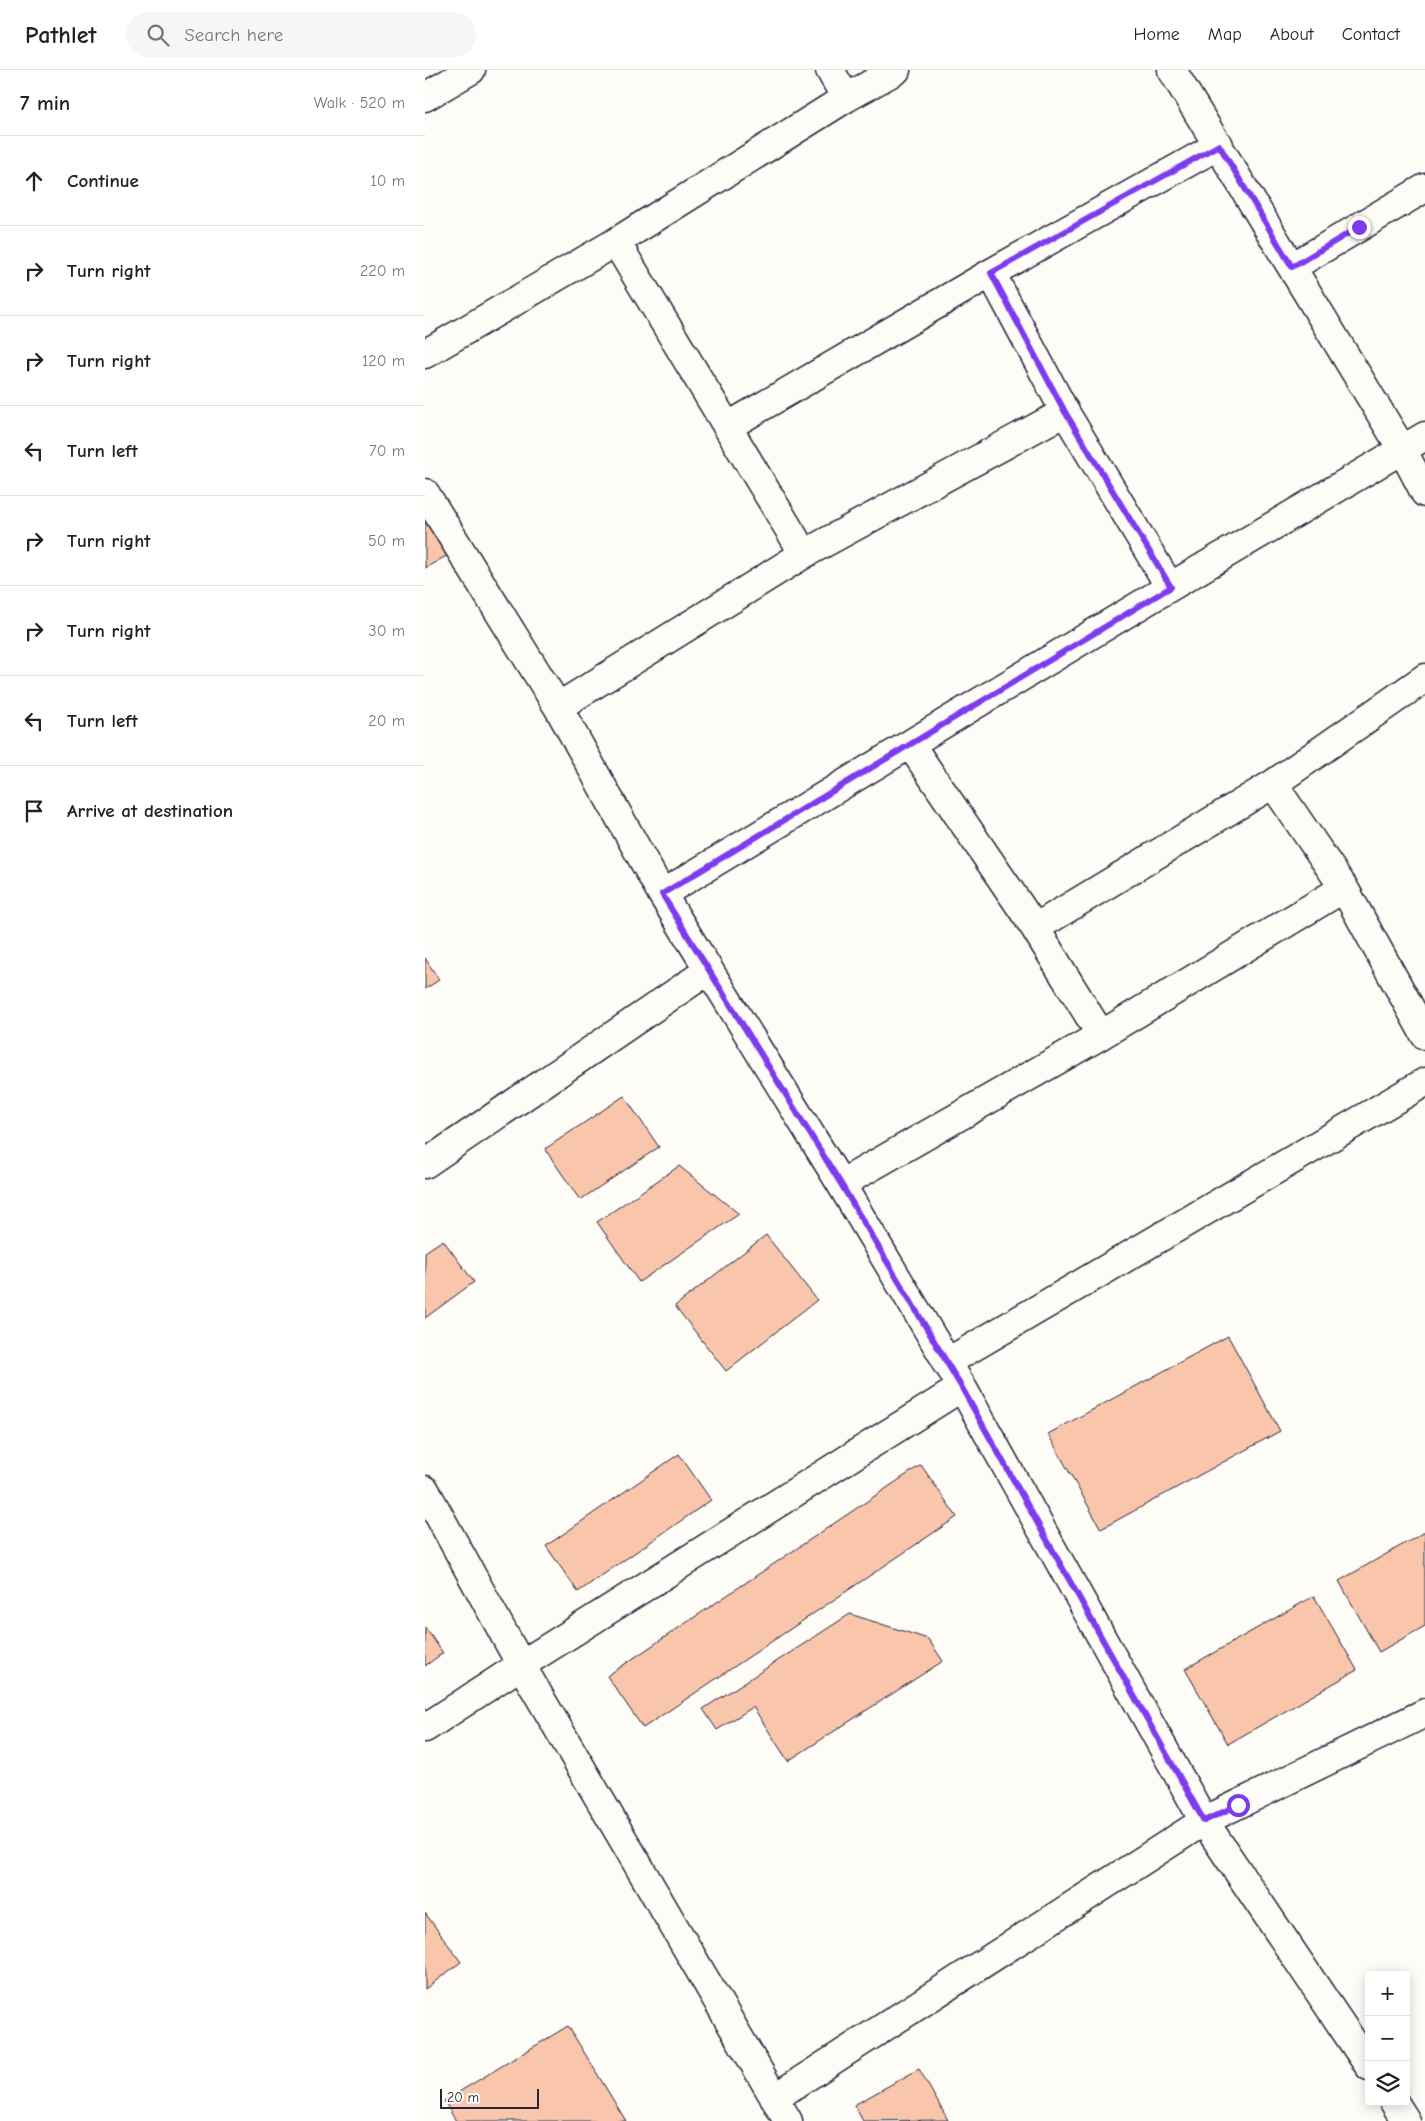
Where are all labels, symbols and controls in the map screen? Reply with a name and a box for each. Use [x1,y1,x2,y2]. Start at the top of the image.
search box [126,12,476,57]
text: Pathlet [25,21,96,49]
icon: search [144,21,172,49]
text: Search here [184,24,283,46]
text: Home [1133,24,1180,45]
text: Map [1208,24,1242,45]
text: About [1270,24,1314,45]
text: Contact [1342,24,1400,45]
text: 7 min [20,91,70,115]
text: Walk · 520 m [314,94,405,112]
icon: ahead [20,167,48,195]
text: Continue [67,170,139,192]
text: 10 m [370,172,405,190]
route end [1348,216,1371,239]
icon: right [20,257,48,285]
text: Turn right [67,260,151,282]
text: 220 m [360,262,405,280]
icon: right [20,347,48,375]
text: Turn right [67,350,151,372]
text: 120 m [362,352,405,370]
icon: left [20,437,48,465]
text: Turn left [67,440,138,462]
text: 70 m [369,442,405,460]
icon: right [20,527,48,555]
text: Turn right [67,530,151,552]
text: 50 m [368,532,405,550]
icon: right [20,617,48,645]
text: Turn right [67,620,151,642]
text: 30 m [369,622,405,640]
icon: left [20,707,48,735]
text: Turn left [67,710,138,732]
text: 20 m [368,712,405,730]
icon: arrive [20,797,48,825]
text: Arrive at destination [67,800,233,822]
route start [1227,1794,1250,1817]
map controls [1365,1971,1410,2106]
button: + [1365,1971,1410,2016]
button: − [1365,2016,1410,2061]
button: layers [1365,2061,1410,2106]
scale bar [440,2086,539,2109]
text: 20 m [447,2089,479,2106]

